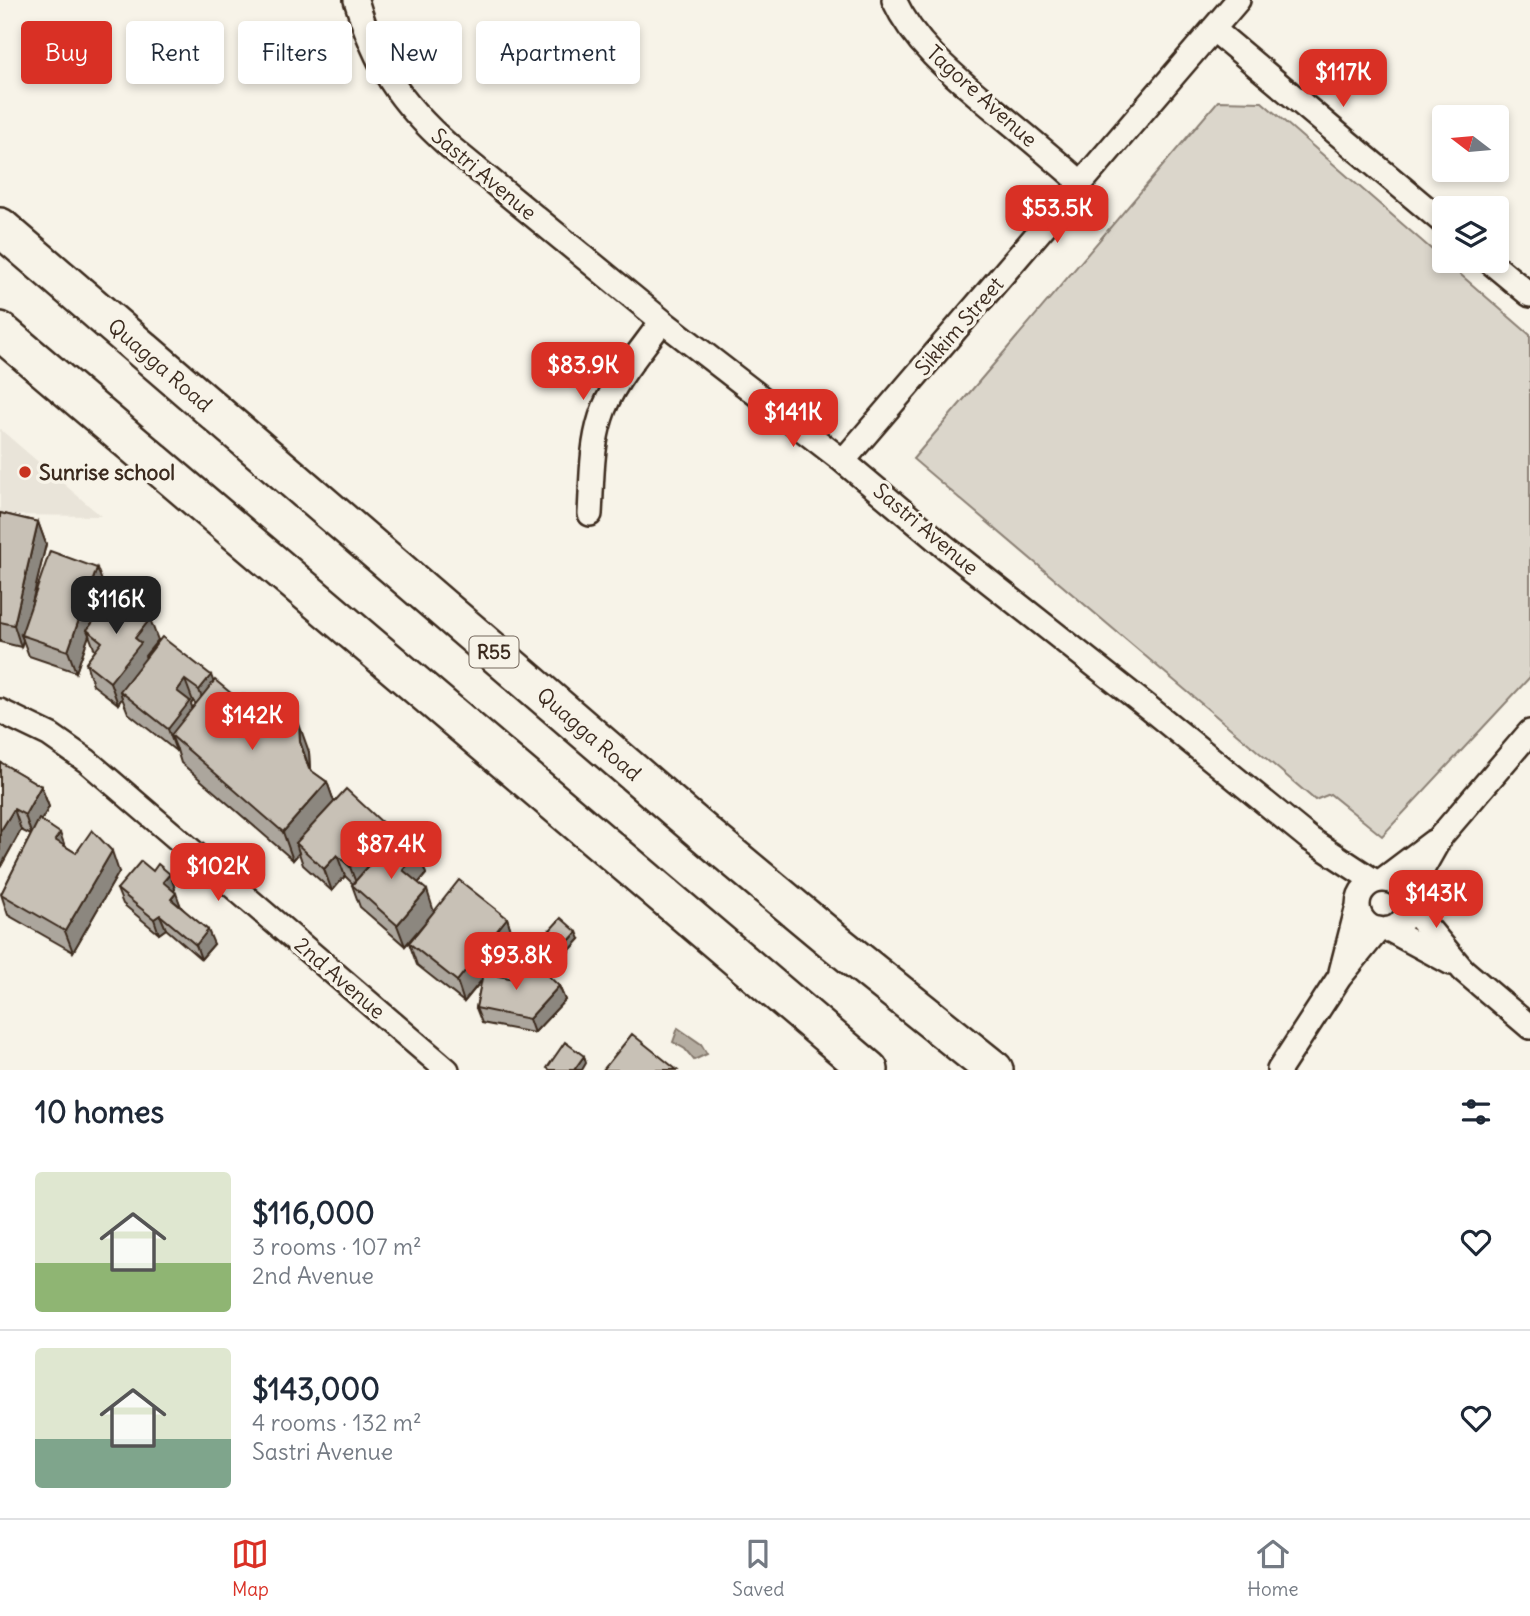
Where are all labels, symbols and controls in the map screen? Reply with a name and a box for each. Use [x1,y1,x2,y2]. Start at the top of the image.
chip: Buy [21,21,112,84]
chip: Rent [126,21,224,84]
chip: Filters [238,21,352,84]
chip: New [366,21,462,84]
chip: Apartment [476,21,640,84]
street label: Tagore Avenue [921,39,1043,153]
pin: $117K [1294,50,1392,109]
text: $117K [1315,57,1371,86]
north arrow [1432,105,1508,182]
map controls [1432,105,1509,273]
street label: Sastri Avenue [426,122,542,226]
pin: $53.5K [1000,186,1114,245]
text: $53.5K [1021,193,1093,222]
button: layers [1432,196,1509,273]
street label: Sikkim Street [909,271,1009,381]
street label: Quagga Road [102,312,218,418]
pin: $83.9K [526,342,640,402]
text: $83.9K [547,350,619,379]
pin: $141K [744,390,842,449]
text: $141K [764,397,822,426]
place label: Sunrise school [39,459,175,486]
marker: Sunrise school [17,464,33,480]
street label: Sastri Avenue [868,477,984,581]
pin: $116K [67,576,165,636]
text: $116K [87,584,145,613]
road number: R55 [470,636,518,667]
street label: Quagga Road [531,681,647,787]
pin: $142K [203,692,301,752]
text: $142K [221,700,283,729]
pin: $87.4K [334,822,448,881]
text: $87.4K [356,829,426,858]
pin: $102K [169,844,267,903]
text: $102K [186,851,250,880]
pin: $143K [1387,870,1485,930]
text: $143K [1405,878,1467,907]
street label: 2nd Avenue [289,931,391,1025]
pin: $93.8K [459,932,573,992]
text: $93.8K [480,940,552,969]
text: 10 homes [35,1093,164,1131]
icon: filters [1457,1093,1495,1131]
text: $116,000 [252,1194,375,1232]
icon: home [91,1200,175,1284]
icon: heart [1457,1223,1495,1261]
text: 3 rooms · 107 m² [252,1232,422,1261]
text: 2nd Avenue [252,1261,374,1290]
text: $143,000 [252,1370,380,1408]
icon: home [91,1376,175,1460]
icon: heart [1457,1399,1495,1437]
text: 4 rooms · 132 m² [252,1408,422,1437]
text: Sastri Avenue [252,1437,393,1466]
tab: Map [231,1535,269,1601]
tab: Saved [732,1535,784,1601]
tab: Home [1247,1535,1299,1601]

